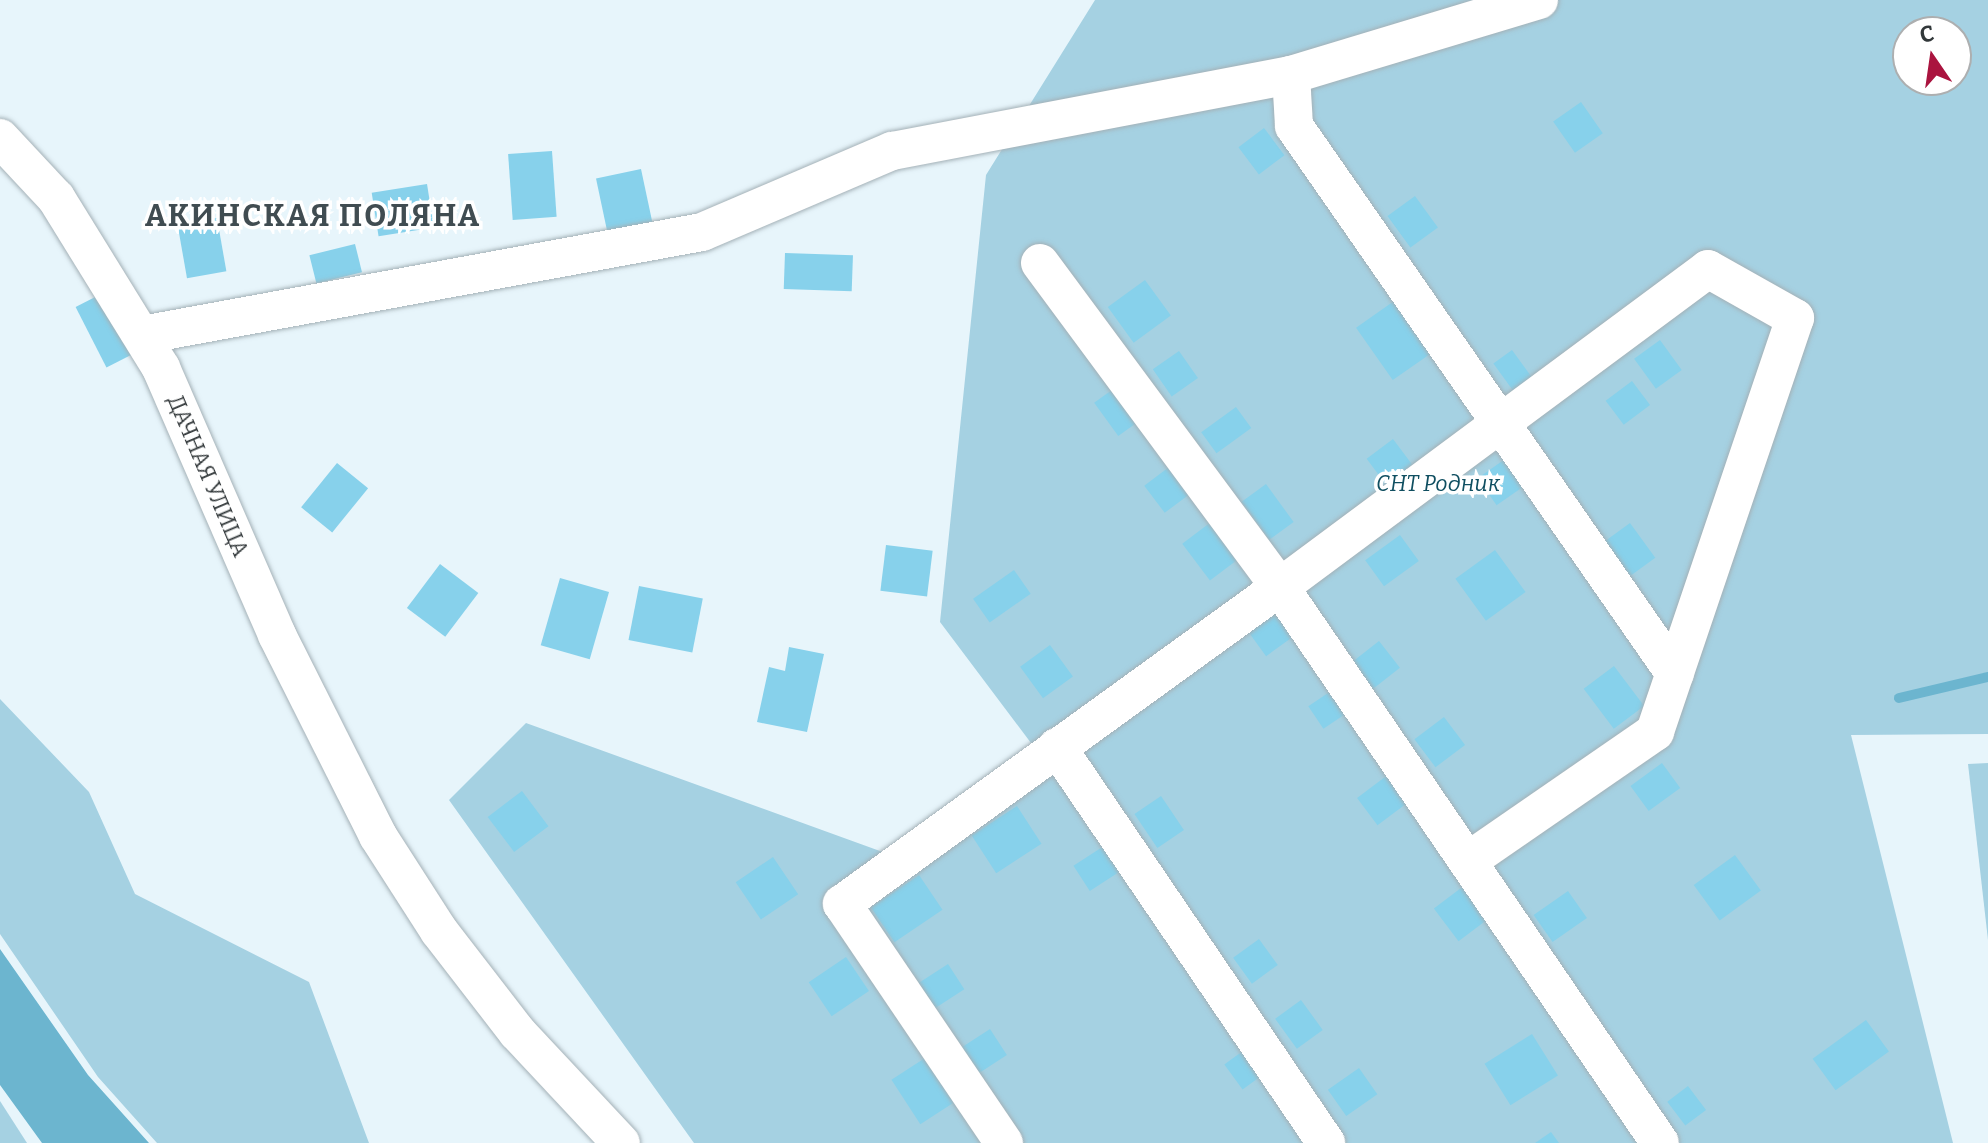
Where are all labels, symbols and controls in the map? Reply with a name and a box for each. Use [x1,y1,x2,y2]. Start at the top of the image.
north arrow [1892,16,1972,96]
text: С [1917,19,1937,49]
district label: АКИНСКАЯ ПОЛЯНА [145,198,481,234]
street label: ДАЧНАЯ УЛИЦА [162,391,254,561]
park label: СНТ Родник [1376,471,1500,497]

